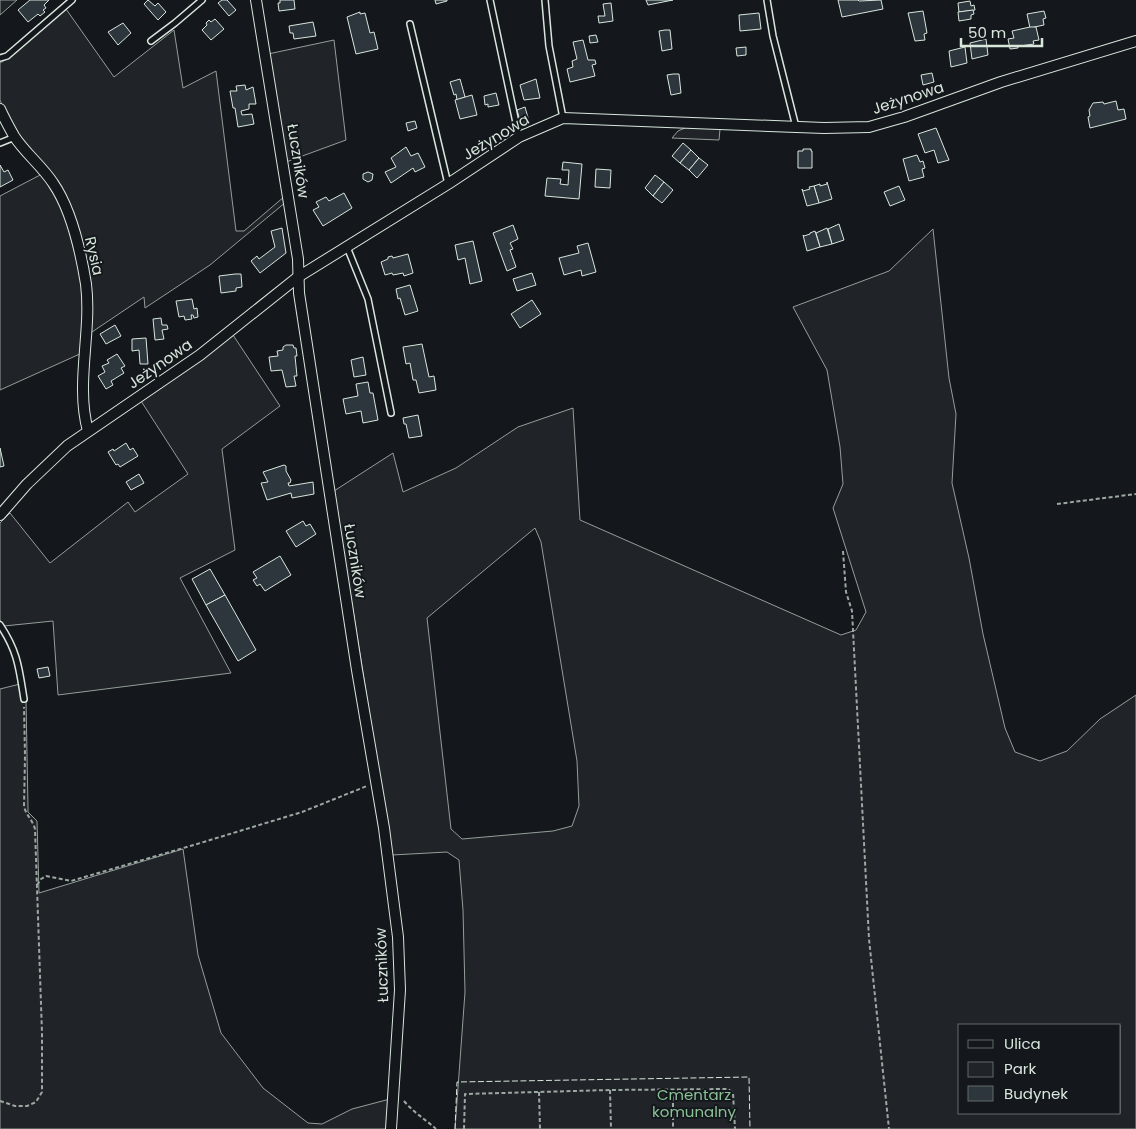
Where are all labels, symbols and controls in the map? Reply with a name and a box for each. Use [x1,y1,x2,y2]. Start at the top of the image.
scale bar [961,15,1042,47]
text: 50 m [968,22,1006,43]
street label: Jeżynowa [869,76,946,119]
street label: Jeżynowa [459,108,533,165]
street label: Łuczników [282,122,315,200]
street label: Rysia [80,234,109,277]
street label: Jeżynowa [123,334,196,393]
street label: Łuczników [339,522,372,600]
street label: Łuczników [370,926,393,1003]
legend [958,1024,1121,1114]
text: Ulica [1004,1033,1041,1054]
text: Park [1004,1058,1036,1079]
text: Budynek [1004,1083,1068,1104]
park label: Cmentarz komunalny [652,1084,736,1122]

